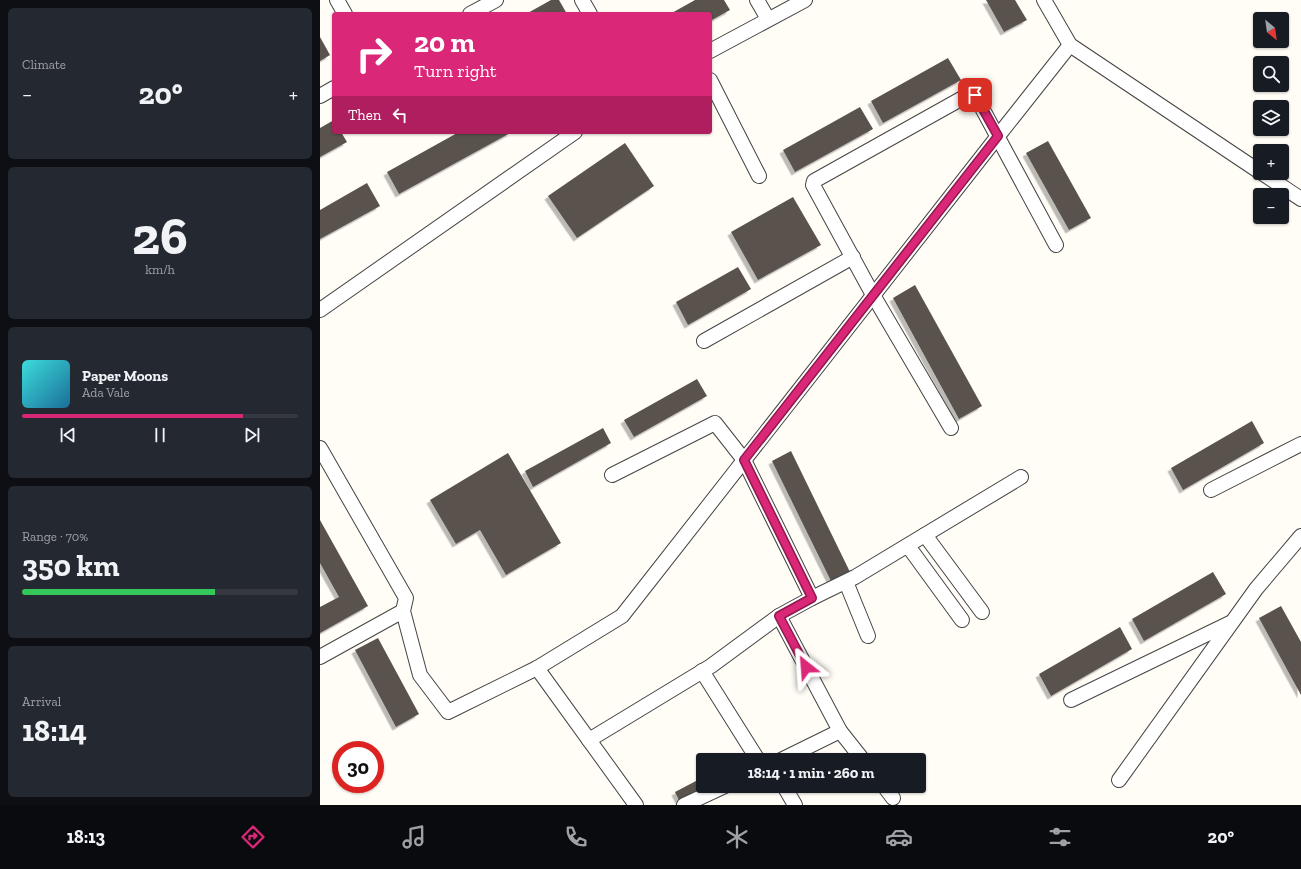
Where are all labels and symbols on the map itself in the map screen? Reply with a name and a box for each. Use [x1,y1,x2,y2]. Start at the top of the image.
north arrow [1253,12,1289,48]
pin [958,78,992,112]
position arrow [785,646,827,688]
speed limit sign: 30 [332,741,384,793]

